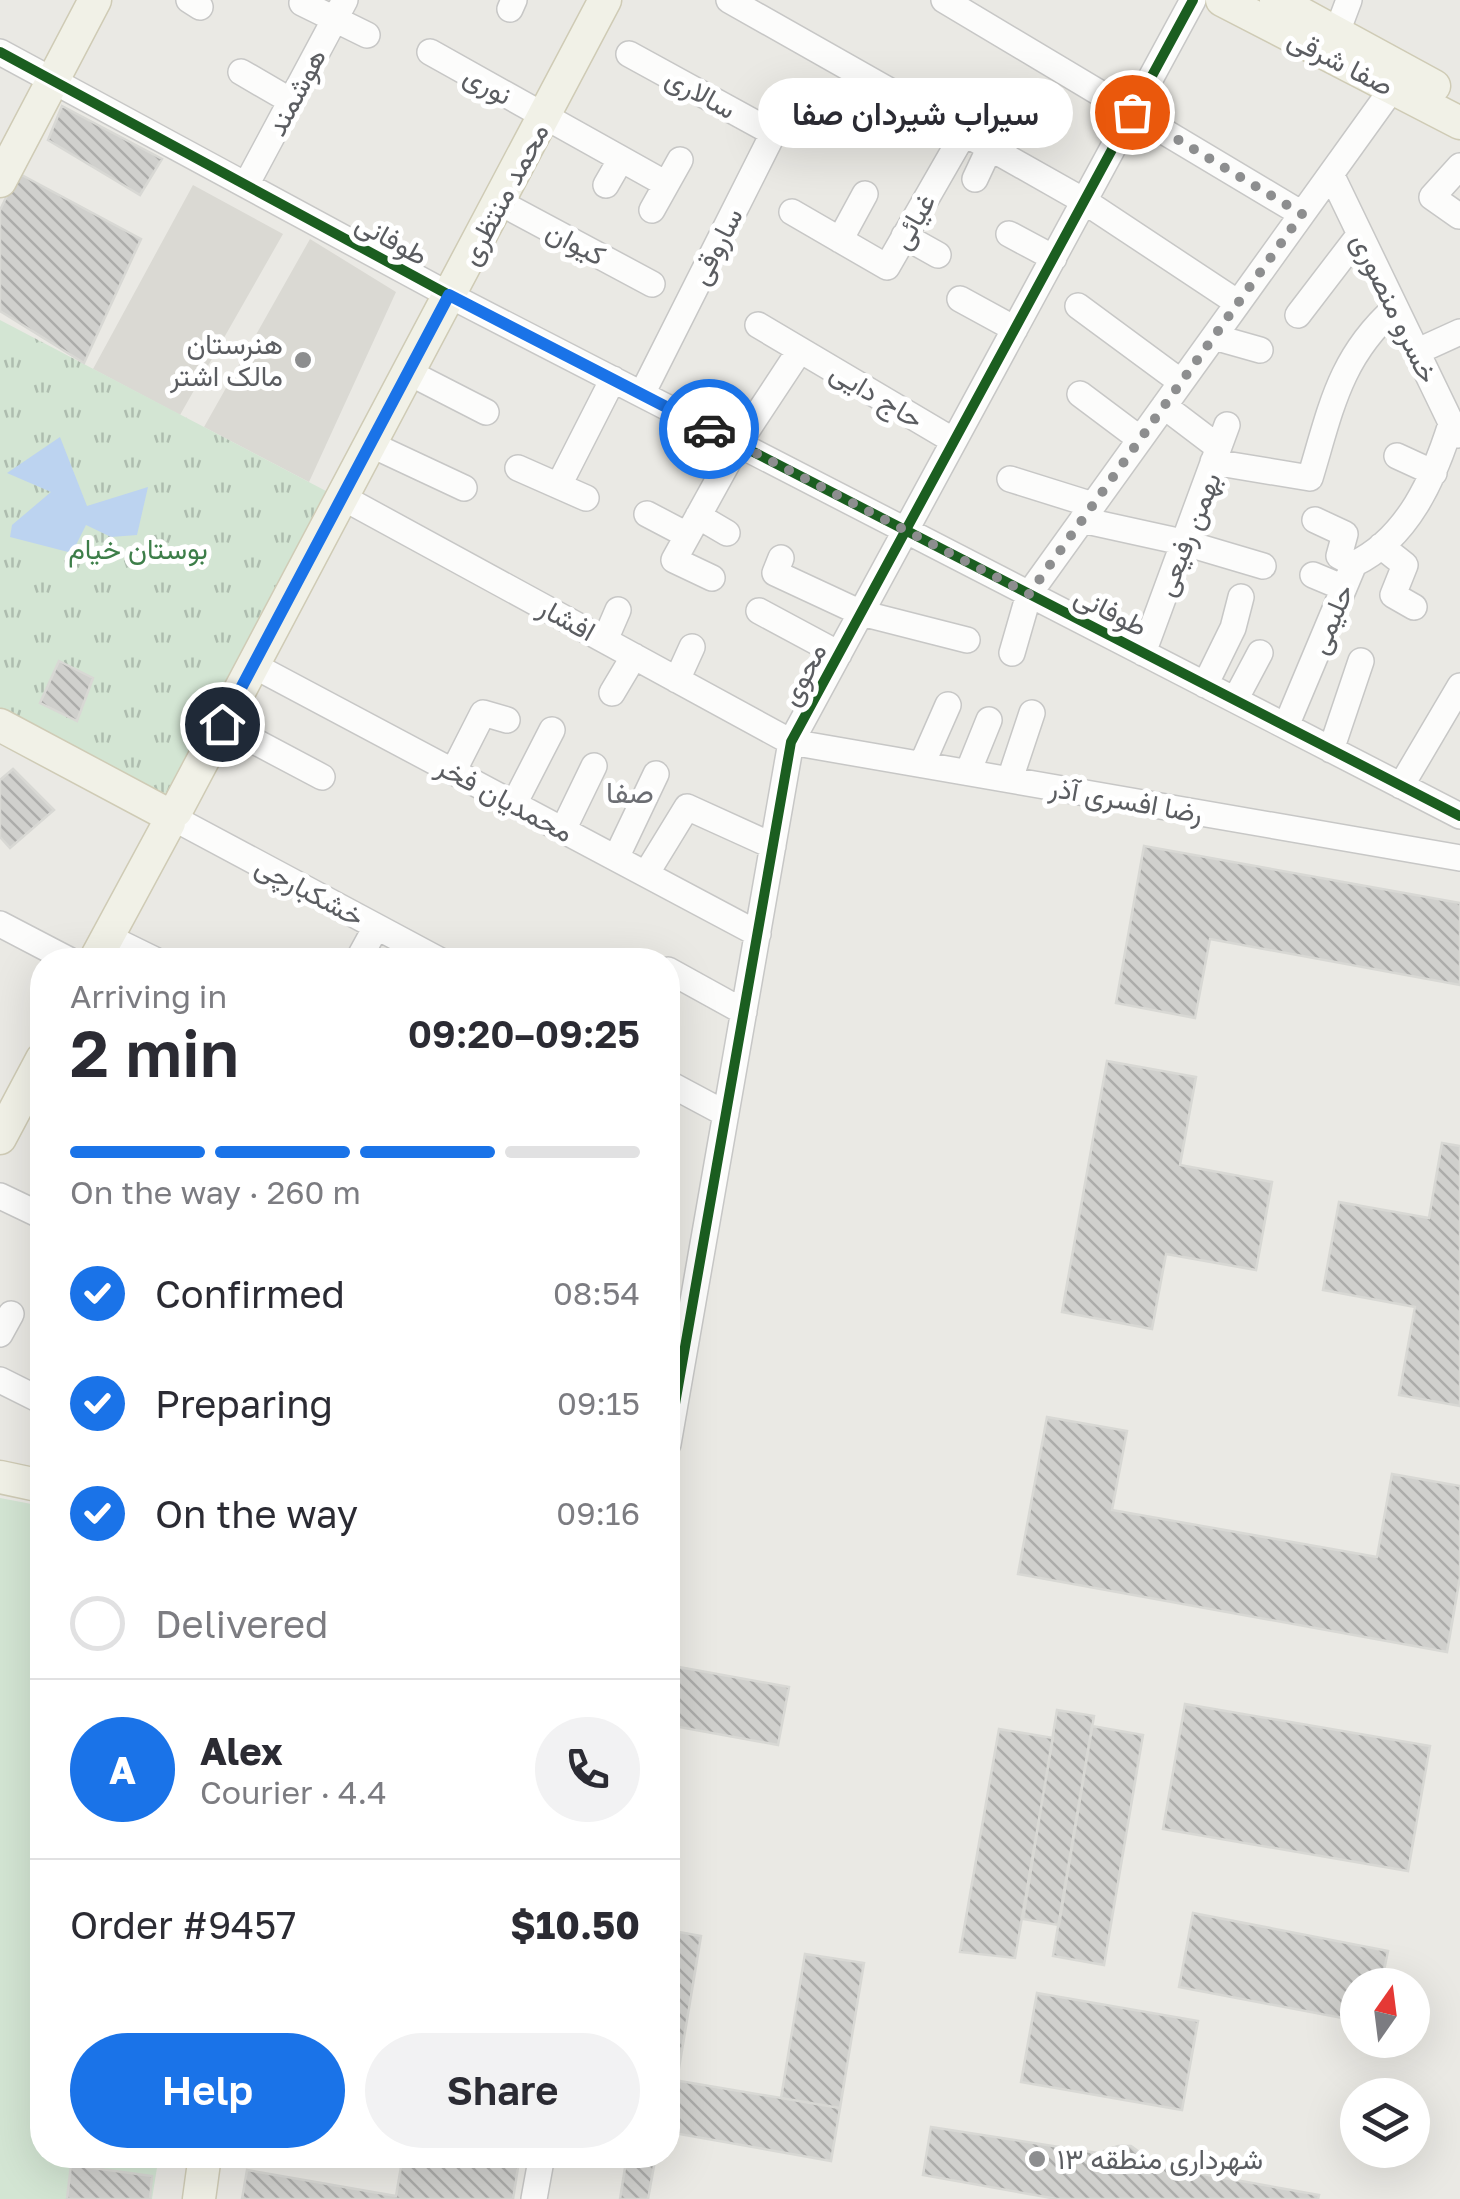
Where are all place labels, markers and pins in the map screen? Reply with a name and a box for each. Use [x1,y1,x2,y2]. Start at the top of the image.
pin [1090,70,1175,155]
callout: سیراب شیردان صفا [757,77,1072,147]
place label: هنرستان مالک اشتر [169,327,283,394]
marker: هنرستان مالک اشتر [292,349,314,371]
pin [180,682,265,767]
place label: شهرداری منطقه ۱۳ [1057,2142,1263,2177]
marker: شهرداری منطقه ۱۳ [1026,2148,1048,2170]

